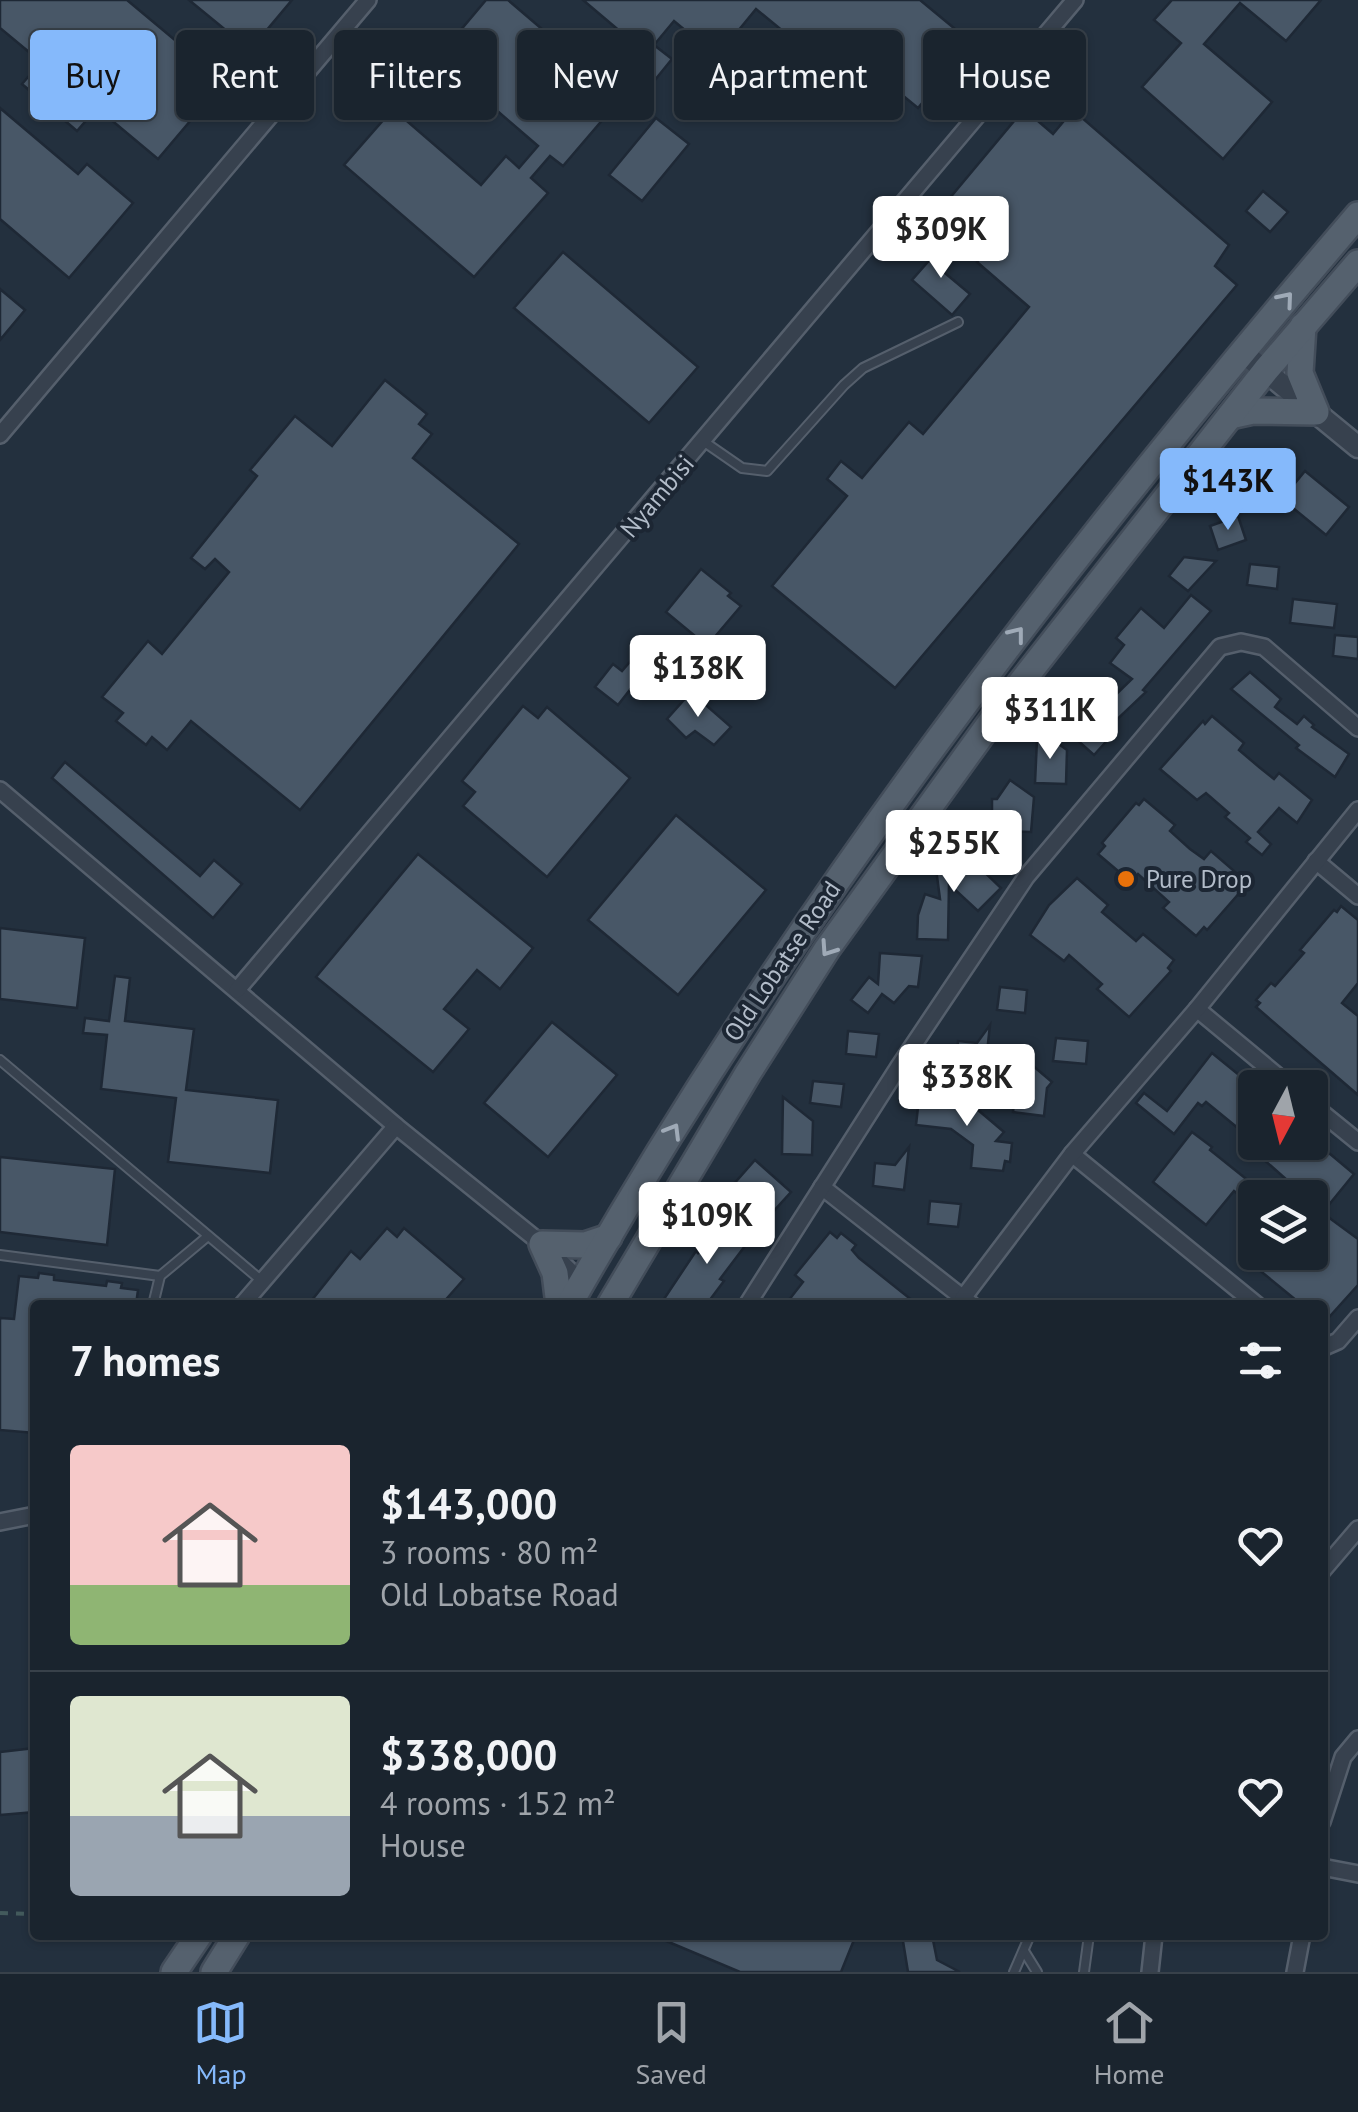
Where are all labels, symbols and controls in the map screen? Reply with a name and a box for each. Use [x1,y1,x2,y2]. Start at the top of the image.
chip: Buy [30,30,156,120]
chip: Rent [176,30,314,120]
chip: Filters [334,30,497,120]
chip: New [517,30,654,120]
chip: Apartment [674,30,903,120]
chip: House [923,30,1086,120]
pin: $309K [871,196,1011,281]
text: $309K [895,207,987,249]
one-way arrow [1275,292,1293,310]
street label: Nyambisi [613,448,701,544]
pin: $143K [1158,448,1298,533]
text: $143K [1182,459,1274,501]
one-way arrow [1005,627,1023,645]
pin: $138K [628,635,768,720]
text: $138K [652,646,744,688]
pin: $311K [980,677,1120,762]
text: $311K [1004,688,1096,730]
pin: $255K [884,810,1024,895]
text: $255K [908,821,1000,863]
place label: Pure Drop [1146,863,1252,895]
marker: Pure Drop [1115,868,1137,890]
street label: Old Lobatse Road [717,875,847,1047]
one-way arrow [822,938,840,957]
pin: $338K [897,1044,1037,1129]
text: $338K [921,1055,1013,1097]
north arrow [1238,1070,1328,1160]
map controls [1238,1070,1328,1270]
one-way arrow [661,1124,680,1142]
button: layers [1238,1180,1328,1270]
pin: $109K [637,1182,777,1267]
text: $109K [661,1193,753,1235]
text: 7 homes [70,1333,221,1388]
icon: filters [1233,1333,1288,1388]
text: $143,000 [380,1476,557,1531]
icon: home [150,1485,270,1605]
icon: heart [1233,1518,1288,1573]
text: 3 rooms · 80 m² [380,1531,598,1573]
text: Old Lobatse Road [380,1573,619,1615]
text: $338,000 [380,1727,557,1782]
icon: home [150,1736,270,1856]
icon: heart [1233,1769,1288,1824]
text: 4 rooms · 152 m² [380,1782,616,1824]
text: House [380,1824,466,1866]
tab: Map [193,1995,248,2092]
tab: Saved [635,1995,707,2092]
tab: Home [1094,1995,1164,2092]

